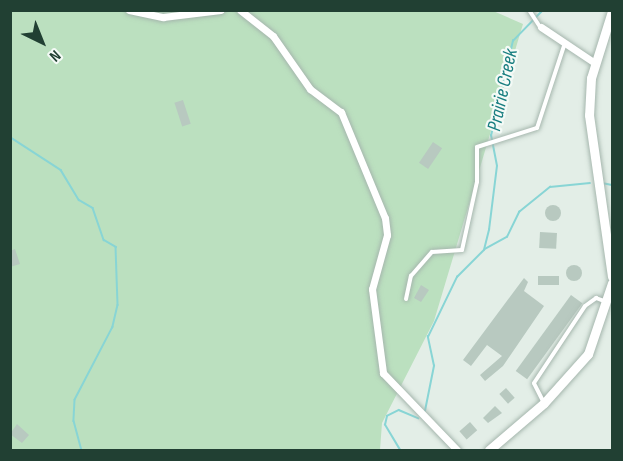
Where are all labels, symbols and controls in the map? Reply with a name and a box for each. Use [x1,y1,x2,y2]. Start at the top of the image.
north arrow [12,12,72,72]
text: N [45,46,64,65]
water label: Prairie Creek [483,47,523,133]

